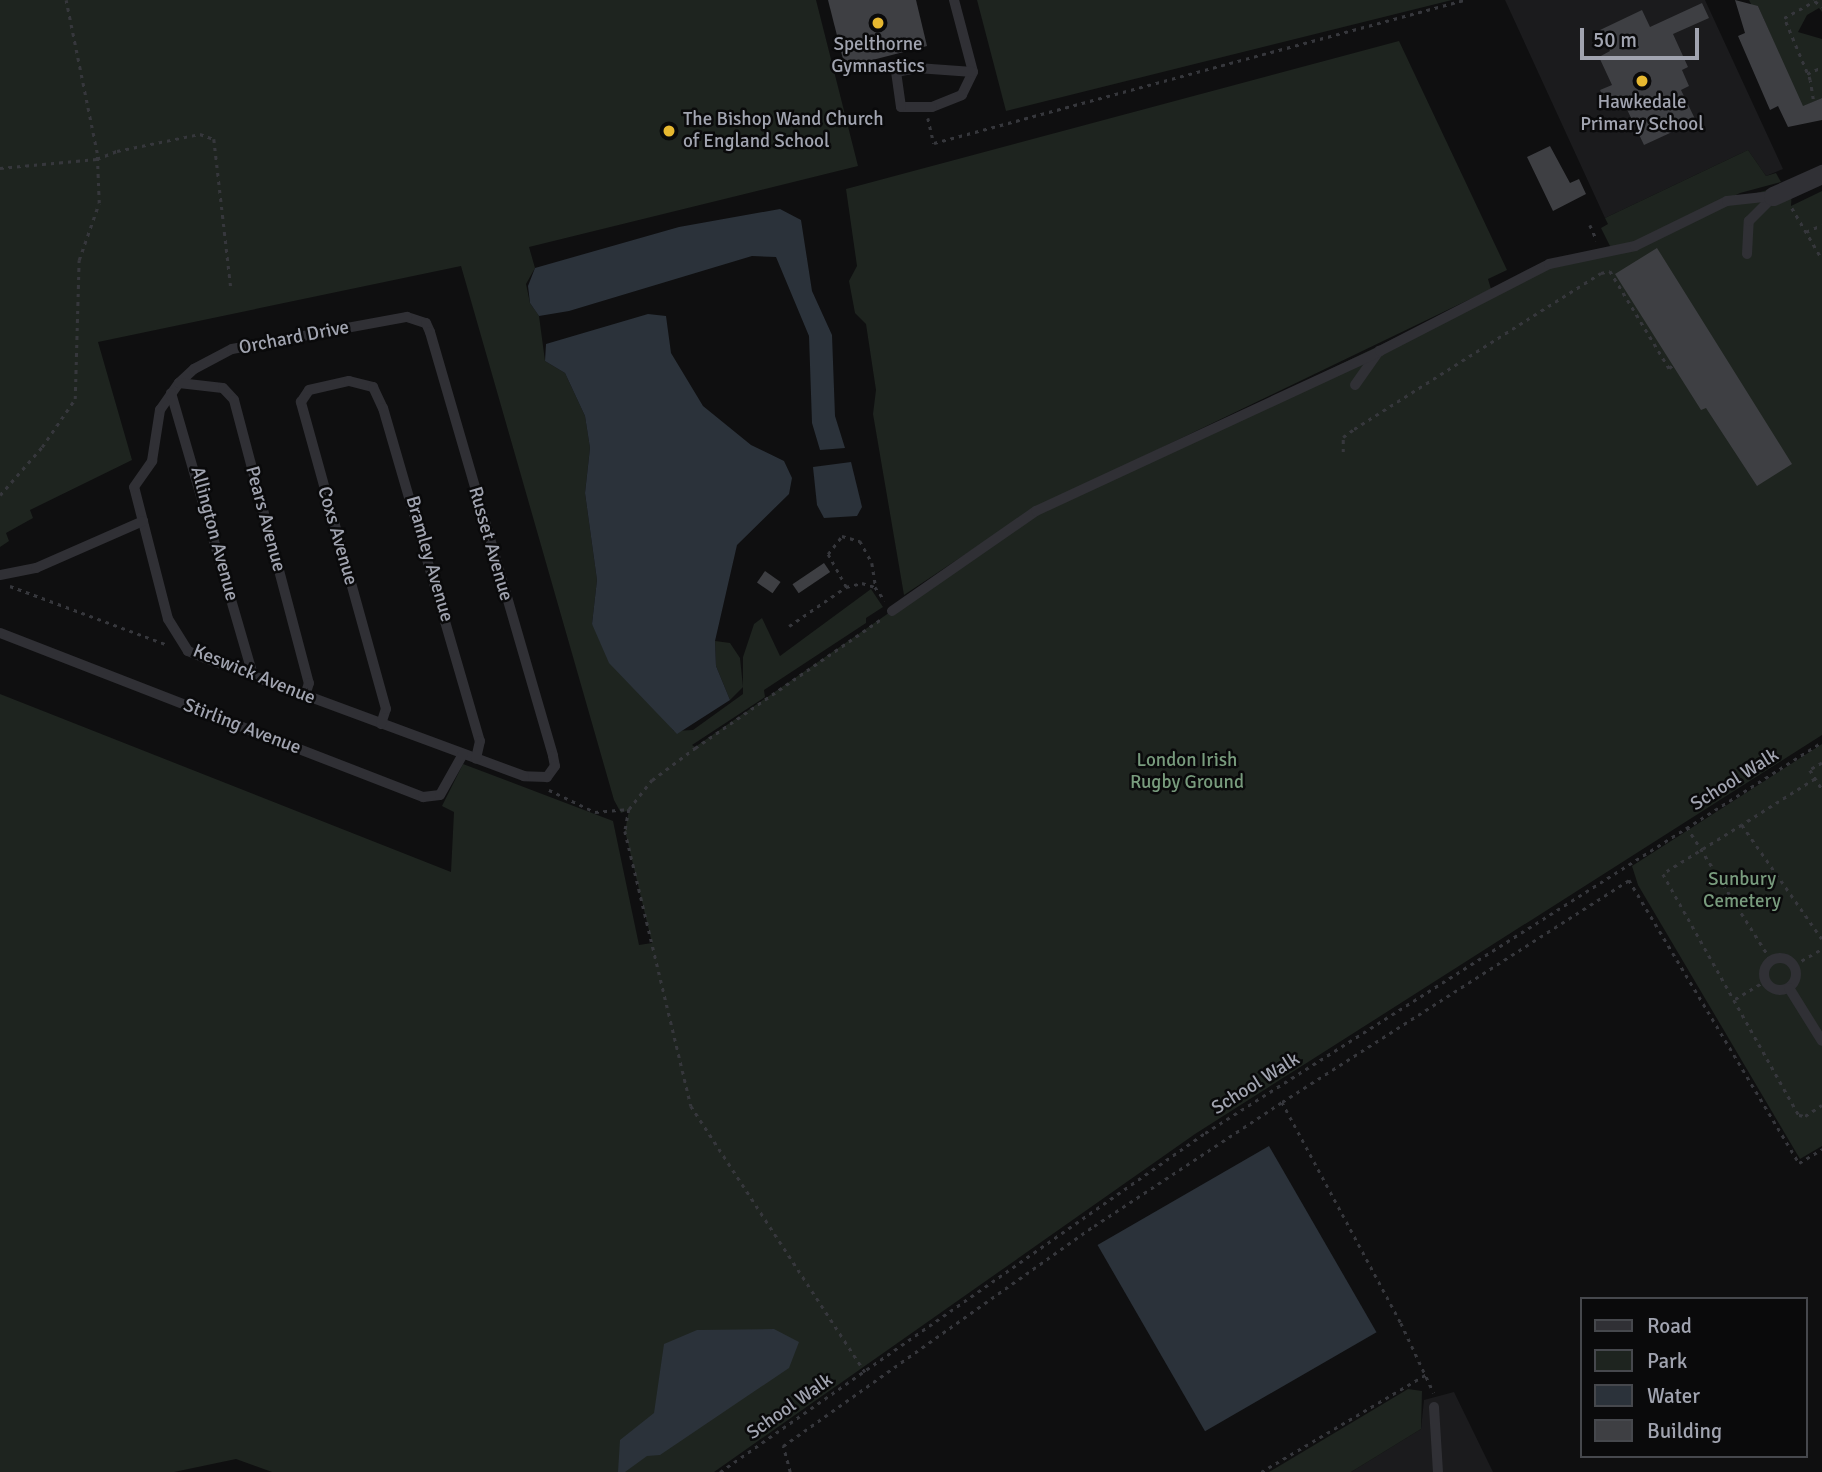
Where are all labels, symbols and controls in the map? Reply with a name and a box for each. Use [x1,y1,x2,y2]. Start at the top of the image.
scale bar [1584,14,1703,58]
marker: Spelthorne Gymnastics [870,15,886,31]
text: 50 m [1593,27,1637,53]
place label: Spelthorne Gymnastics [831,34,925,78]
marker: Hawkedale Primary School [1634,73,1650,89]
place label: Hawkedale Primary School [1580,92,1704,136]
place label: The Bishop Wand Church of England School [683,109,884,153]
marker: The Bishop Wand Church of England School [661,123,677,139]
street label: Orchard Drive [237,316,351,360]
street label: Allington Avenue [185,464,243,604]
street label: Pears Avenue [240,464,290,574]
street label: Coxs Avenue [312,484,362,588]
street label: Russet Avenue [463,484,517,604]
street label: Bramley Avenue [400,493,458,625]
street label: Keswick Avenue [189,640,319,710]
street label: Stirling Avenue [180,694,304,760]
street label: School Walk [1687,744,1783,816]
park label: London Irish Rugby Ground [1130,750,1244,794]
park label: Sunbury Cemetery [1703,869,1781,913]
street label: School Walk [1208,1048,1304,1120]
legend [1580,1297,1808,1458]
text: Road [1647,1313,1692,1339]
text: Park [1647,1348,1687,1374]
street label: School Walk [743,1369,837,1445]
text: Water [1647,1383,1700,1409]
text: Building [1647,1418,1722,1444]

